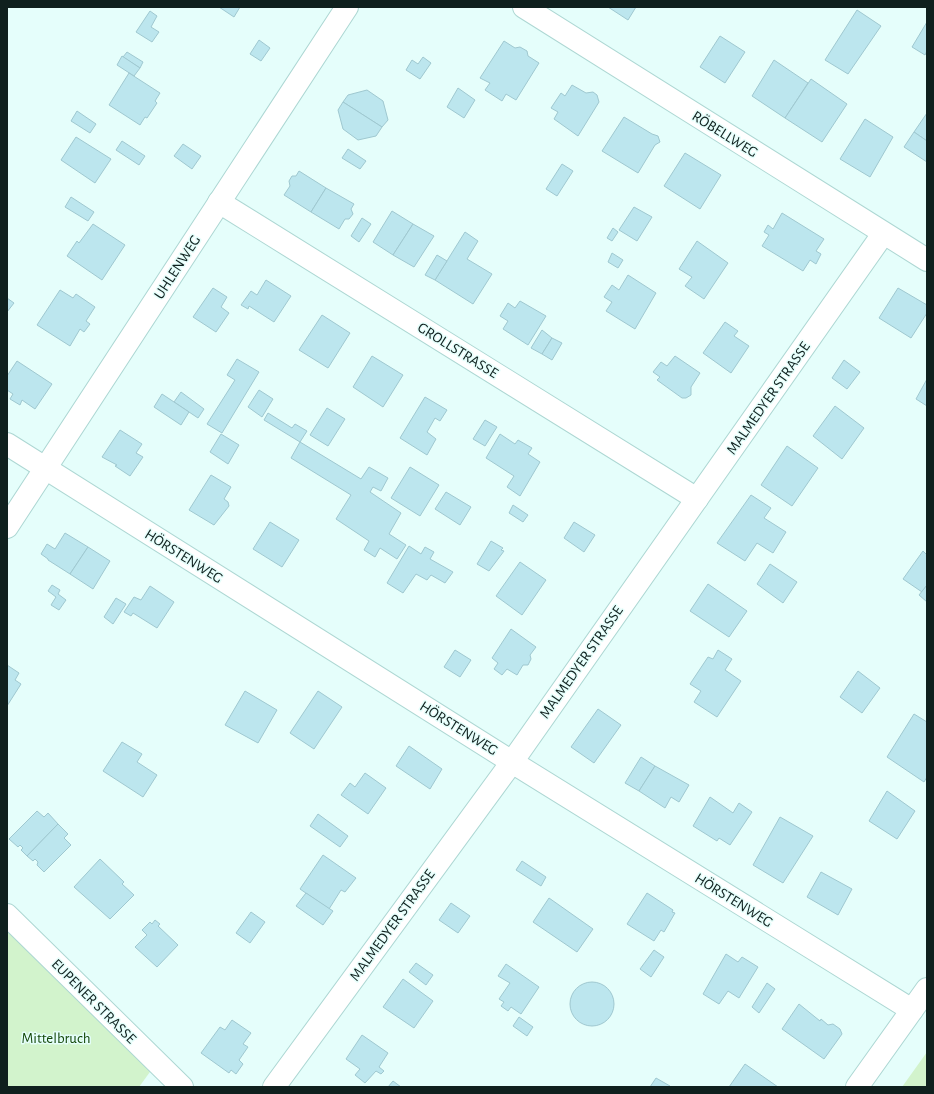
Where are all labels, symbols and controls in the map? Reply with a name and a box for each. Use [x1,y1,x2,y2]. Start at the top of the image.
street label: RÖBELLWEG [689,107,761,160]
street label: UHLENWEG [151,233,203,302]
street label: GROLLSTRASSE [415,320,501,381]
street label: MALMEDYER STRASSE [724,339,813,457]
street label: HÖRSTENWEG [142,525,226,586]
street label: MALMEDYER STRASSE [537,603,626,721]
street label: HÖRSTENWEG [417,697,501,758]
street label: MALMEDYER STRASSE [347,867,438,984]
street label: HÖRSTENWEG [692,869,776,930]
street label: EUPENER STRASSE [49,956,139,1046]
park label: Mittelbruch [21,1031,91,1046]

